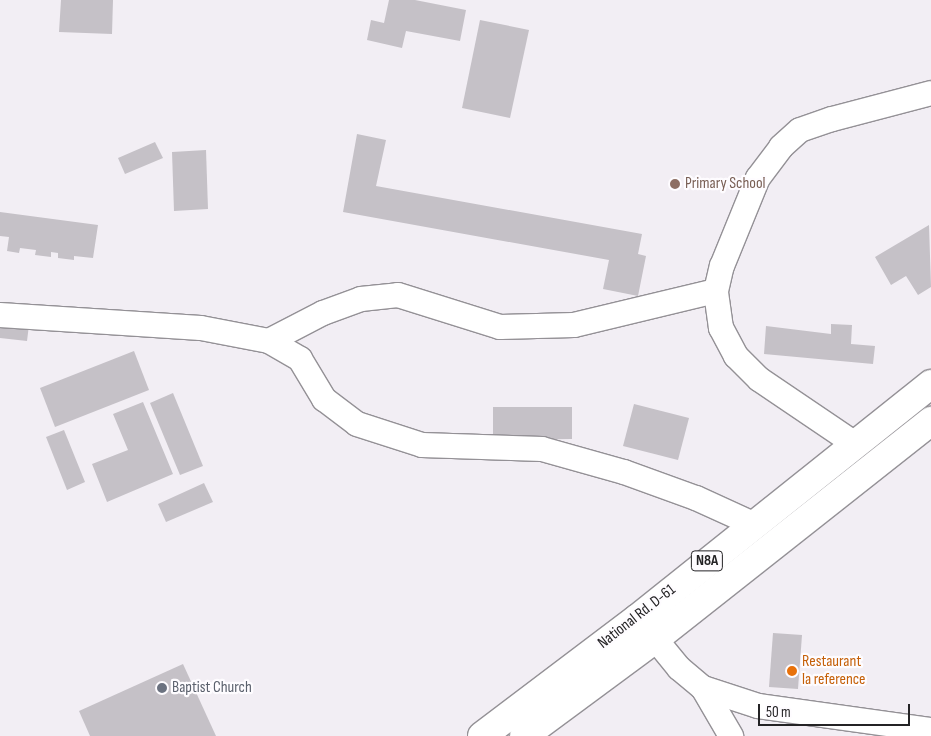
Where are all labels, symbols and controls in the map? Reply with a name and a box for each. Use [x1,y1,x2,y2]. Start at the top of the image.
place label: Primary School [685,174,766,194]
marker: Primary School [669,178,681,190]
road number: N8A [691,548,723,574]
street label: National Rd. D-61 [594,581,680,653]
place label: Restaurant la reference [802,652,866,690]
marker: Restaurant la reference [786,665,798,677]
place label: Baptist Church [172,678,252,698]
marker: Baptist Church [156,682,168,694]
scale bar [761,694,914,726]
text: 50 m [766,703,791,722]

